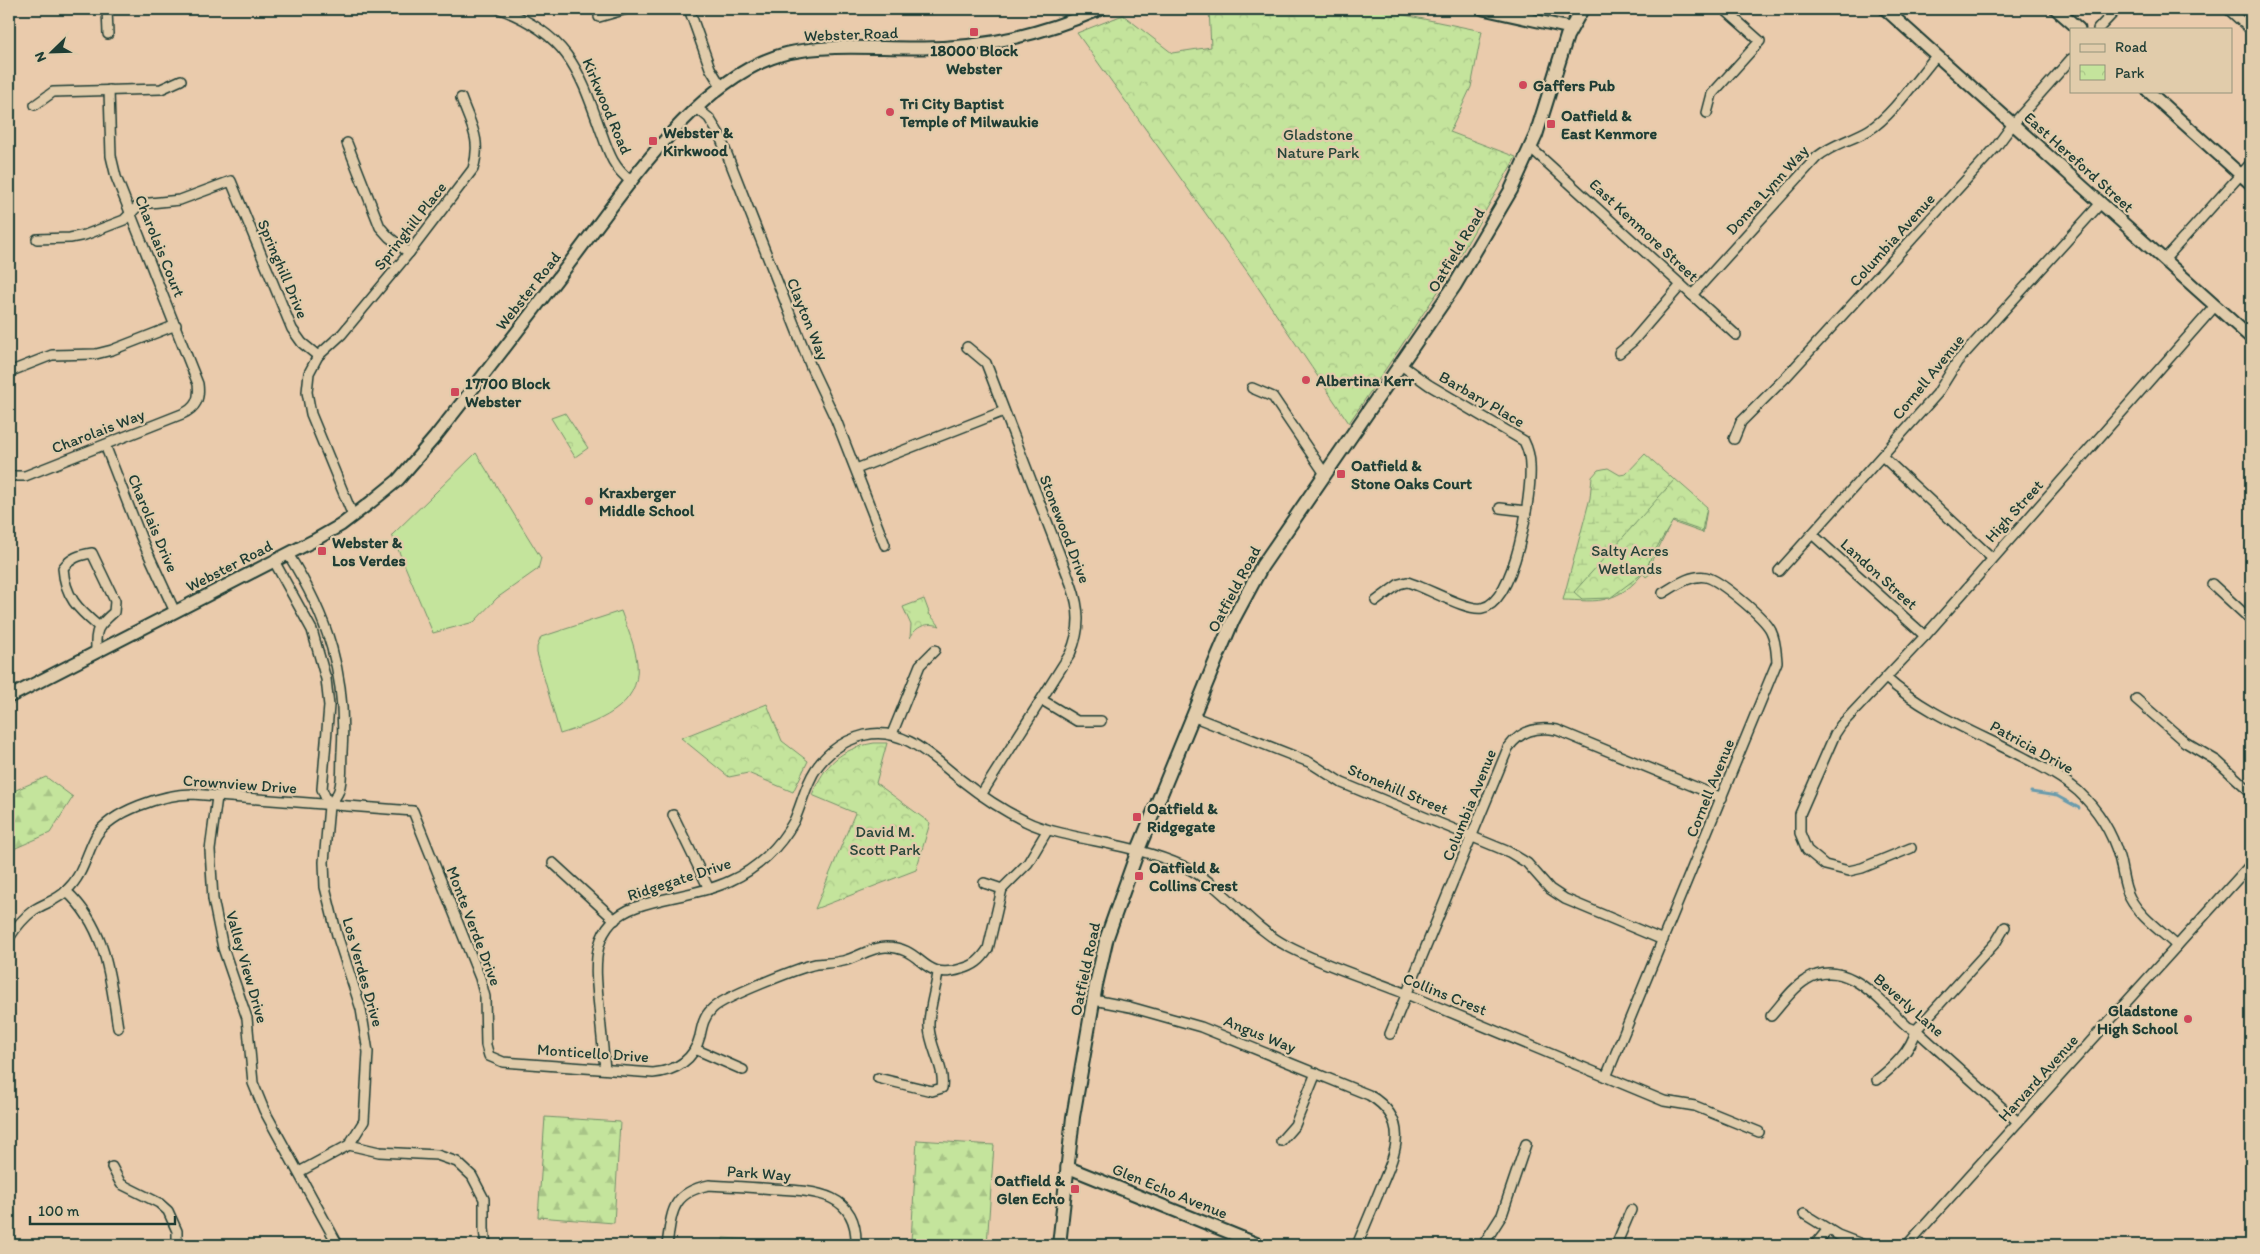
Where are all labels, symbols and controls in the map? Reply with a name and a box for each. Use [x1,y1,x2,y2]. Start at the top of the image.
street label: Webster Road [803,23,899,45]
marker: 18000 Block Webster [968,26,980,38]
north arrow [28,28,78,78]
legend [2070,28,2232,92]
text: Road [2115,38,2148,56]
place label: 18000 Block Webster [930,41,1019,78]
text: N [31,49,50,65]
street label: Kirkwood Road [578,55,636,157]
text: Park [2115,64,2145,82]
place label: Gaffers Pub [1533,76,1615,95]
marker: Gaffers Pub [1517,79,1529,91]
place label: Tri City Baptist Temple of Milwaukie [899,94,1039,132]
marker: Tri City Baptist Temple of Milwaukie [884,106,896,118]
place label: Oatfield & East Kenmore [1561,106,1657,143]
street label: East Hereford Street [2020,108,2138,216]
marker: Oatfield & East Kenmore [1545,118,1557,130]
place label: Webster & Kirkwood [663,123,734,160]
park label: Gladstone Nature Park [1277,125,1360,162]
marker: Webster & Kirkwood [647,135,659,147]
street label: Donna Lynn Way [1722,141,1813,239]
street label: East Kenmore Street [1585,175,1703,285]
street label: Springhill Place [370,178,450,274]
street label: Columbia Avenue [1845,189,1939,291]
street label: Charolais Court [131,192,189,300]
street label: Oatfield Road [1423,204,1489,296]
street label: Springhill Drive [254,217,312,321]
street label: Webster Road [491,248,565,334]
street label: Clayton Way [783,275,833,363]
street label: Cornell Avenue [1888,330,1968,424]
street label: Barbary Place [1436,367,1528,431]
place label: Albertina Kerr [1315,371,1415,390]
place label: 17700 Block Webster [465,374,551,411]
marker: Albertina Kerr [1300,374,1312,386]
marker: 17700 Block Webster [449,386,461,398]
street label: Charolais Way [49,404,148,457]
place label: Oatfield & Stone Oaks Court [1351,456,1472,493]
marker: Oatfield & Stone Oaks Court [1335,468,1347,480]
street label: Charolais Drive [124,471,182,575]
street label: Stonewood Drive [1036,472,1095,586]
street label: High Street [1981,476,2047,546]
place label: Kraxberger Middle School [599,483,695,520]
marker: Kraxberger Middle School [583,495,595,507]
place label: Webster & Los Verdes [332,533,406,570]
street label: Landon Street [1837,534,1921,614]
street label: Webster Road [183,536,276,596]
park label: Salty Acres Wetlands [1591,541,1669,578]
street label: Oatfield Road [1203,542,1265,636]
marker: Webster & Los Verdes [316,545,328,557]
street label: Patricia Drive [1987,716,2077,778]
street label: Cornell Avenue [1682,736,1738,840]
street label: Columbia Avenue [1438,746,1500,864]
street label: Stonehill Street [1345,759,1451,819]
street label: Crownview Drive [182,771,298,797]
place label: Oatfield & Ridgegate [1147,799,1218,837]
marker: Oatfield & Ridgegate [1131,811,1143,823]
park label: David M. Scott Park [850,822,921,859]
street label: Ridgegate Drive [625,853,734,905]
place label: Oatfield & Collins Crest [1149,858,1238,895]
street label: Monte Verde Drive [443,864,506,989]
marker: Oatfield & Collins Crest [1133,870,1145,882]
street label: Valley View Drive [222,909,272,1026]
street label: Los Verdes Drive [338,915,388,1029]
street label: Oatfield Road [1066,920,1104,1018]
street label: Collins Crest [1400,969,1490,1019]
street label: Beverly Lane [1870,969,1948,1041]
place label: Gladstone High School [2097,1001,2178,1039]
street label: Angus Way [1221,1011,1299,1057]
marker: Gladstone High School [2182,1013,2194,1025]
street label: Harvard Avenue [1994,1031,2082,1125]
street label: Monticello Drive [536,1040,650,1066]
street label: Glen Echo Avenue [1109,1159,1231,1223]
street label: Park Way [726,1161,792,1185]
place label: Oatfield & Glen Echo [994,1171,1066,1208]
marker: Oatfield & Glen Echo [1069,1183,1081,1195]
scale bar [30,1194,175,1226]
text: 100 m [38,1202,80,1220]

